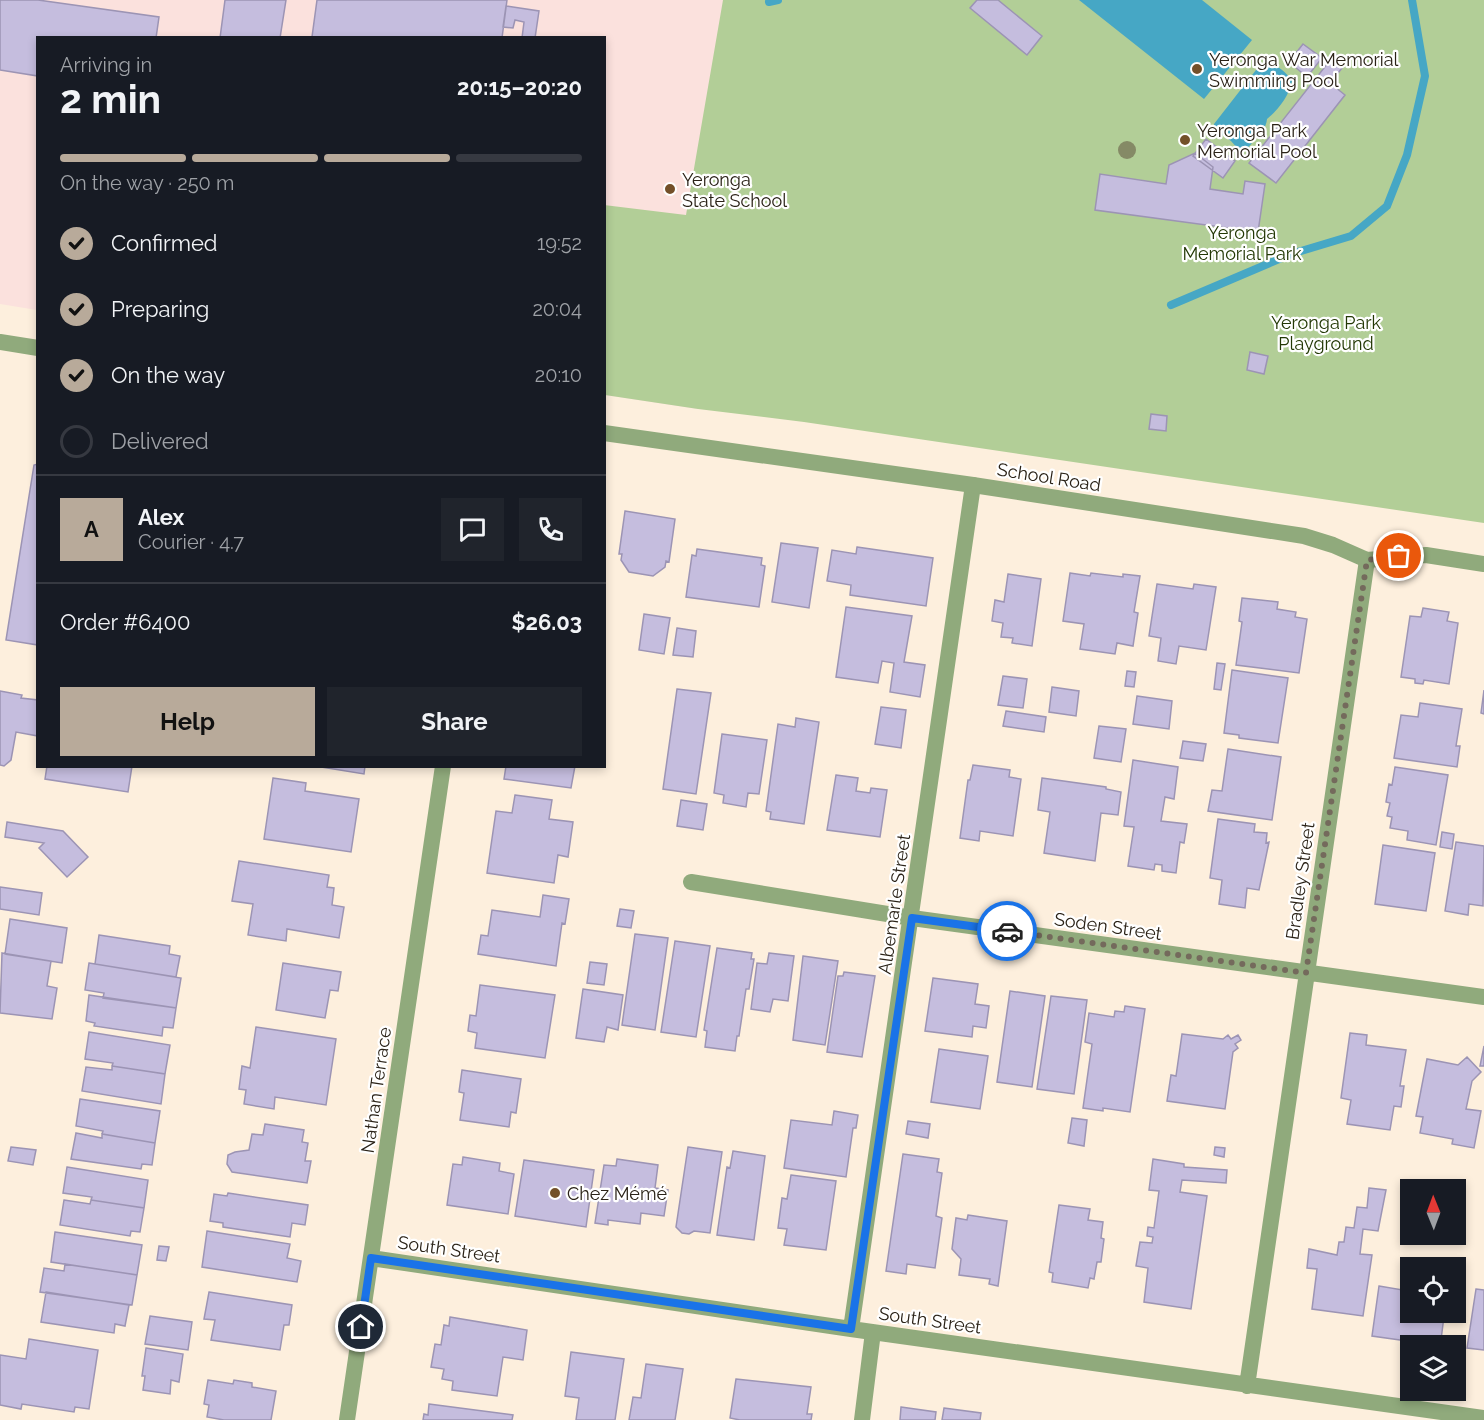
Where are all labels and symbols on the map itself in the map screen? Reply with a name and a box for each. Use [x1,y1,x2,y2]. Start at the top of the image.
place label: Yeronga War Memorial Swimming Pool [1209,49,1398,91]
marker: Yeronga War Memorial Swimming Pool [1190,62,1204,76]
place label: Yeronga Park Memorial Pool [1197,120,1317,162]
marker: Yeronga Park Memorial Pool [1178,133,1192,147]
place label: Yeronga State School [682,169,787,211]
marker: Yeronga State School [663,182,677,196]
park label: Yeronga Memorial Park [1182,222,1302,264]
park label: Yeronga Park Playground [1271,312,1382,354]
street label: School Road [996,458,1102,496]
pin [1373,530,1424,581]
street label: Bradley Street [1281,821,1319,941]
street label: Albemarle Street [874,833,914,975]
courier [977,901,1037,961]
street label: Soden Street [1053,908,1163,944]
street label: Nathan Terrace [357,1025,395,1154]
north arrow [1400,1179,1466,1245]
place label: Chez Mémé [567,1183,667,1204]
marker: Chez Mémé [548,1186,562,1200]
street label: South Street [396,1231,502,1267]
pin [335,1301,386,1352]
street label: South Street [877,1302,983,1338]

